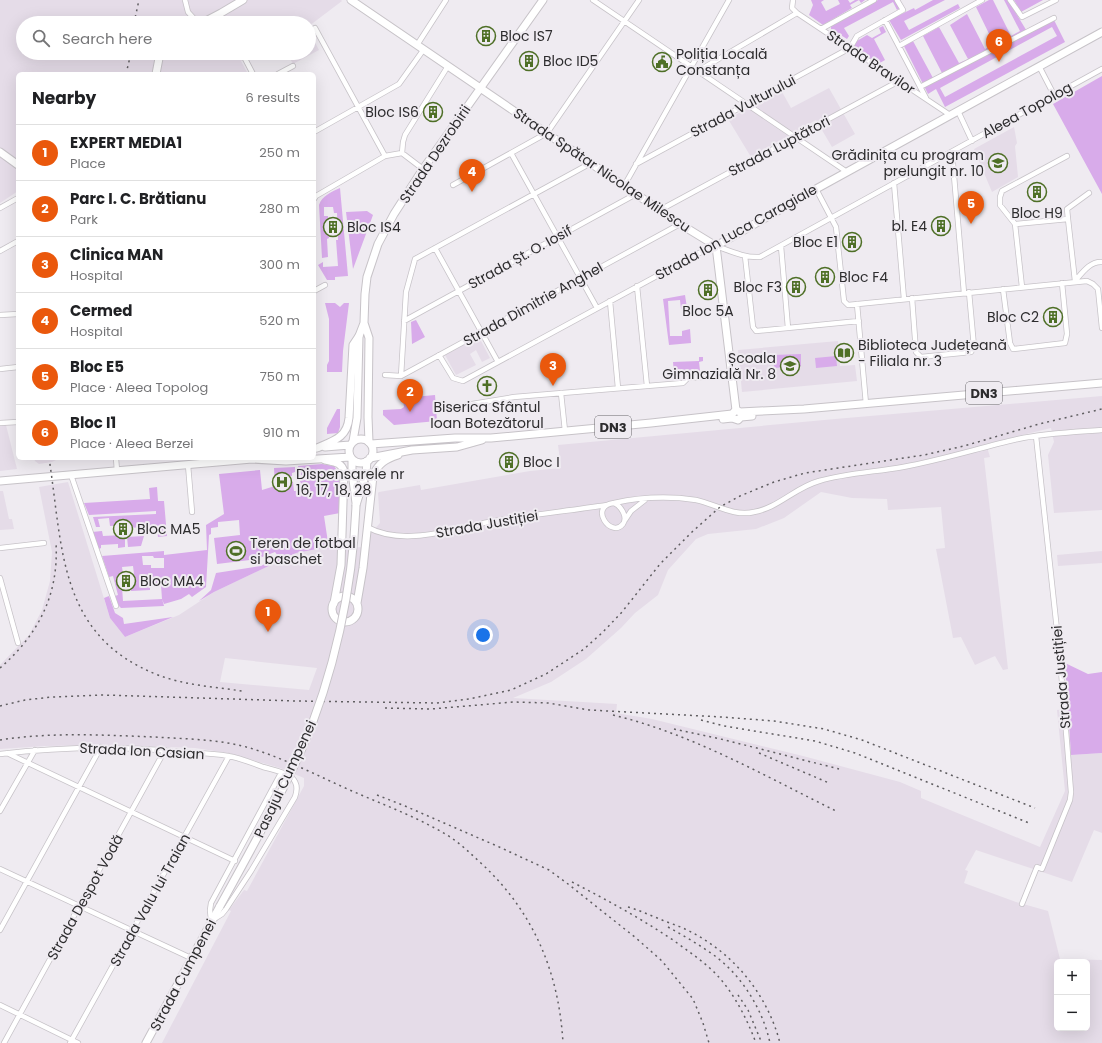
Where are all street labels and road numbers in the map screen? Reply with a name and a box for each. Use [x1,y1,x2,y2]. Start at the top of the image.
street label: Strada Bravilor [823,25,919,99]
street label: Strada Vulturului [687,70,799,142]
street label: Aleea Topolog [978,77,1076,143]
street label: Strada Dezrobirii [395,101,475,207]
street label: Strada Spătar Nicolae Milescu [509,103,695,237]
street label: Strada Luptători [725,111,833,181]
street label: Strada Ion Luca Caragiale [652,179,821,285]
street label: Strada Șt. O. Iosif [464,220,576,294]
street label: Strada Dimitrie Anghel [459,257,607,351]
road number: DN3 [966,382,1002,404]
road number: DN3 [595,416,631,438]
street label: Strada Justiției [434,505,540,543]
street label: Strada Justiției [1047,625,1075,729]
street label: Pasajul Cumpenei [249,717,321,841]
street label: Strada Ion Casian [79,738,205,764]
street label: Strada Despot Vodă [42,830,128,964]
street label: Strada Valu lui Traian [105,830,195,970]
street label: Strada Cumpenei [145,916,221,1034]

